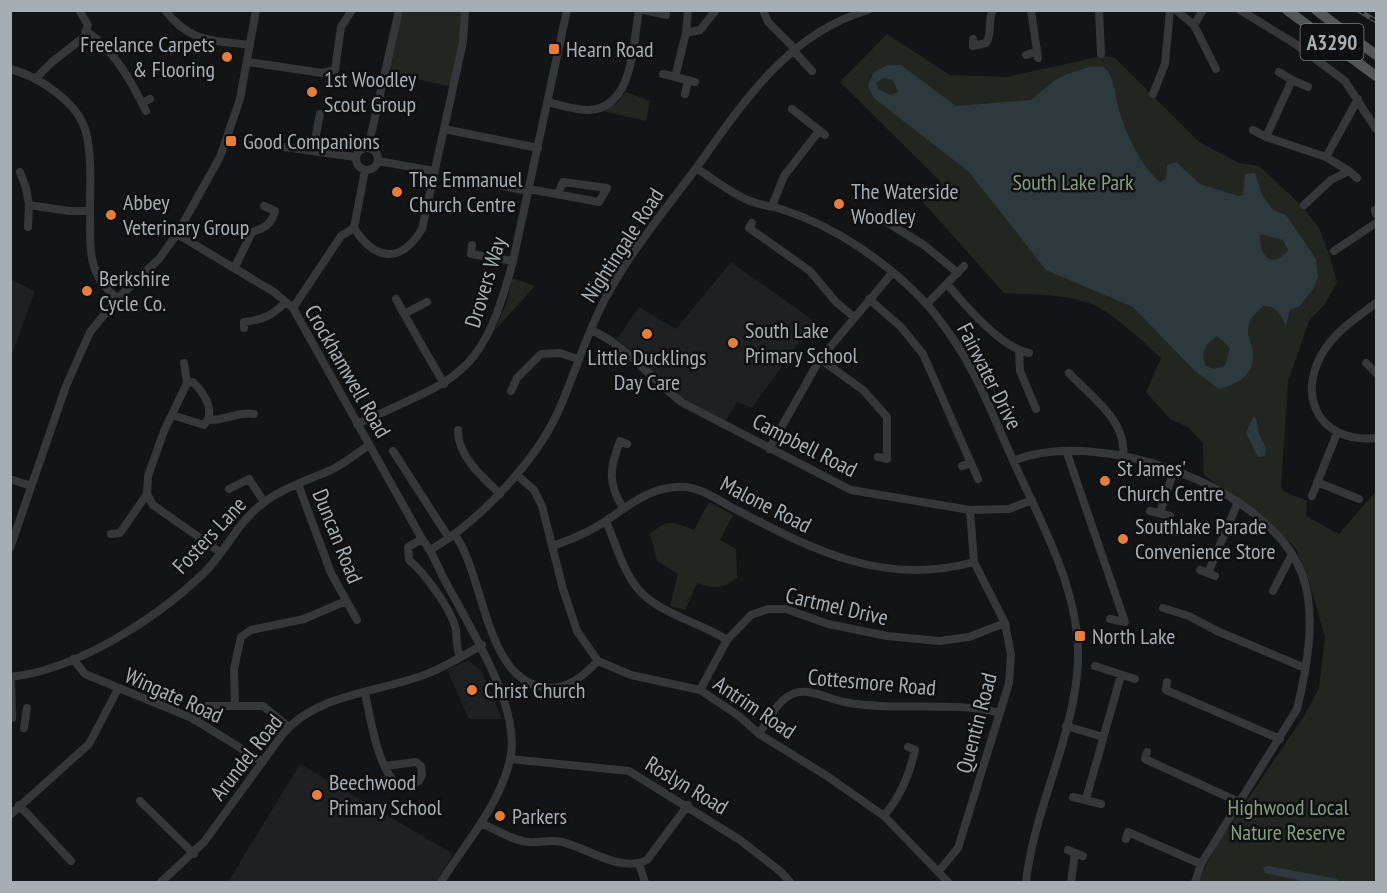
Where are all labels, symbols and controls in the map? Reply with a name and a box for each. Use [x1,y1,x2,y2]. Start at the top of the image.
road number: A3290 [1300,24,1364,60]
place label: Freelance Carpets & Flooring [80,30,215,83]
place label: Hearn Road [566,35,654,63]
marker: Hearn Road [547,42,561,56]
marker: Freelance Carpets & Flooring [220,50,234,64]
place label: 1st Woodley Scout Group [324,65,417,118]
marker: 1st Woodley Scout Group [305,85,319,99]
place label: Good Companions [243,127,380,155]
marker: Good Companions [224,134,238,148]
place label: The Emmanuel Church Centre [409,165,523,218]
park label: South Lake Park [1012,168,1134,196]
place label: The Waterside Woodley [851,177,959,230]
street label: Nightingale Road [575,182,669,308]
marker: The Emmanuel Church Centre [390,185,404,199]
place label: Abbey Veterinary Group [122,188,249,241]
marker: The Waterside Woodley [832,197,846,211]
marker: Abbey Veterinary Group [104,208,118,222]
street label: Drovers Way [458,233,512,331]
place label: Berkshire Cycle Co. [99,264,170,317]
marker: Berkshire Cycle Co. [80,284,94,298]
street label: Crockhamwell Road [299,300,397,442]
place label: South Lake Primary School [745,316,859,369]
street label: Fairwater Drive [951,318,1029,434]
marker: Little Ducklings Day Care [640,327,654,341]
marker: South Lake Primary School [726,336,740,350]
place label: Little Ducklings Day Care [588,343,706,396]
street label: Campbell Road [748,407,862,483]
place label: St James' Church Centre [1117,454,1224,507]
street label: Malone Road [716,469,816,539]
marker: St James' Church Centre [1098,474,1112,488]
street label: Duncan Road [306,485,370,587]
street label: Fosters Lane [166,491,252,579]
place label: Southlake Parade Convenience Store [1135,512,1276,565]
marker: Southlake Parade Convenience Store [1116,532,1130,546]
street label: Cartmel Drive [783,581,891,631]
place label: North Lake [1092,622,1175,650]
marker: North Lake [1073,629,1087,643]
street label: Wingate Road [120,661,228,729]
street label: Cottesmore Road [807,662,937,702]
street label: Antrim Road [708,669,802,745]
street label: Quentin Road [949,670,1003,776]
place label: Christ Church [484,676,586,704]
marker: Christ Church [465,683,479,697]
street label: Arundel Road [204,708,288,806]
street label: Roslyn Road [640,749,734,821]
place label: Beechwood Primary School [329,768,443,821]
marker: Beechwood Primary School [310,788,324,802]
park label: Highwood Local Nature Reserve [1227,793,1349,846]
place label: Parkers [512,802,567,830]
marker: Parkers [493,809,507,823]

